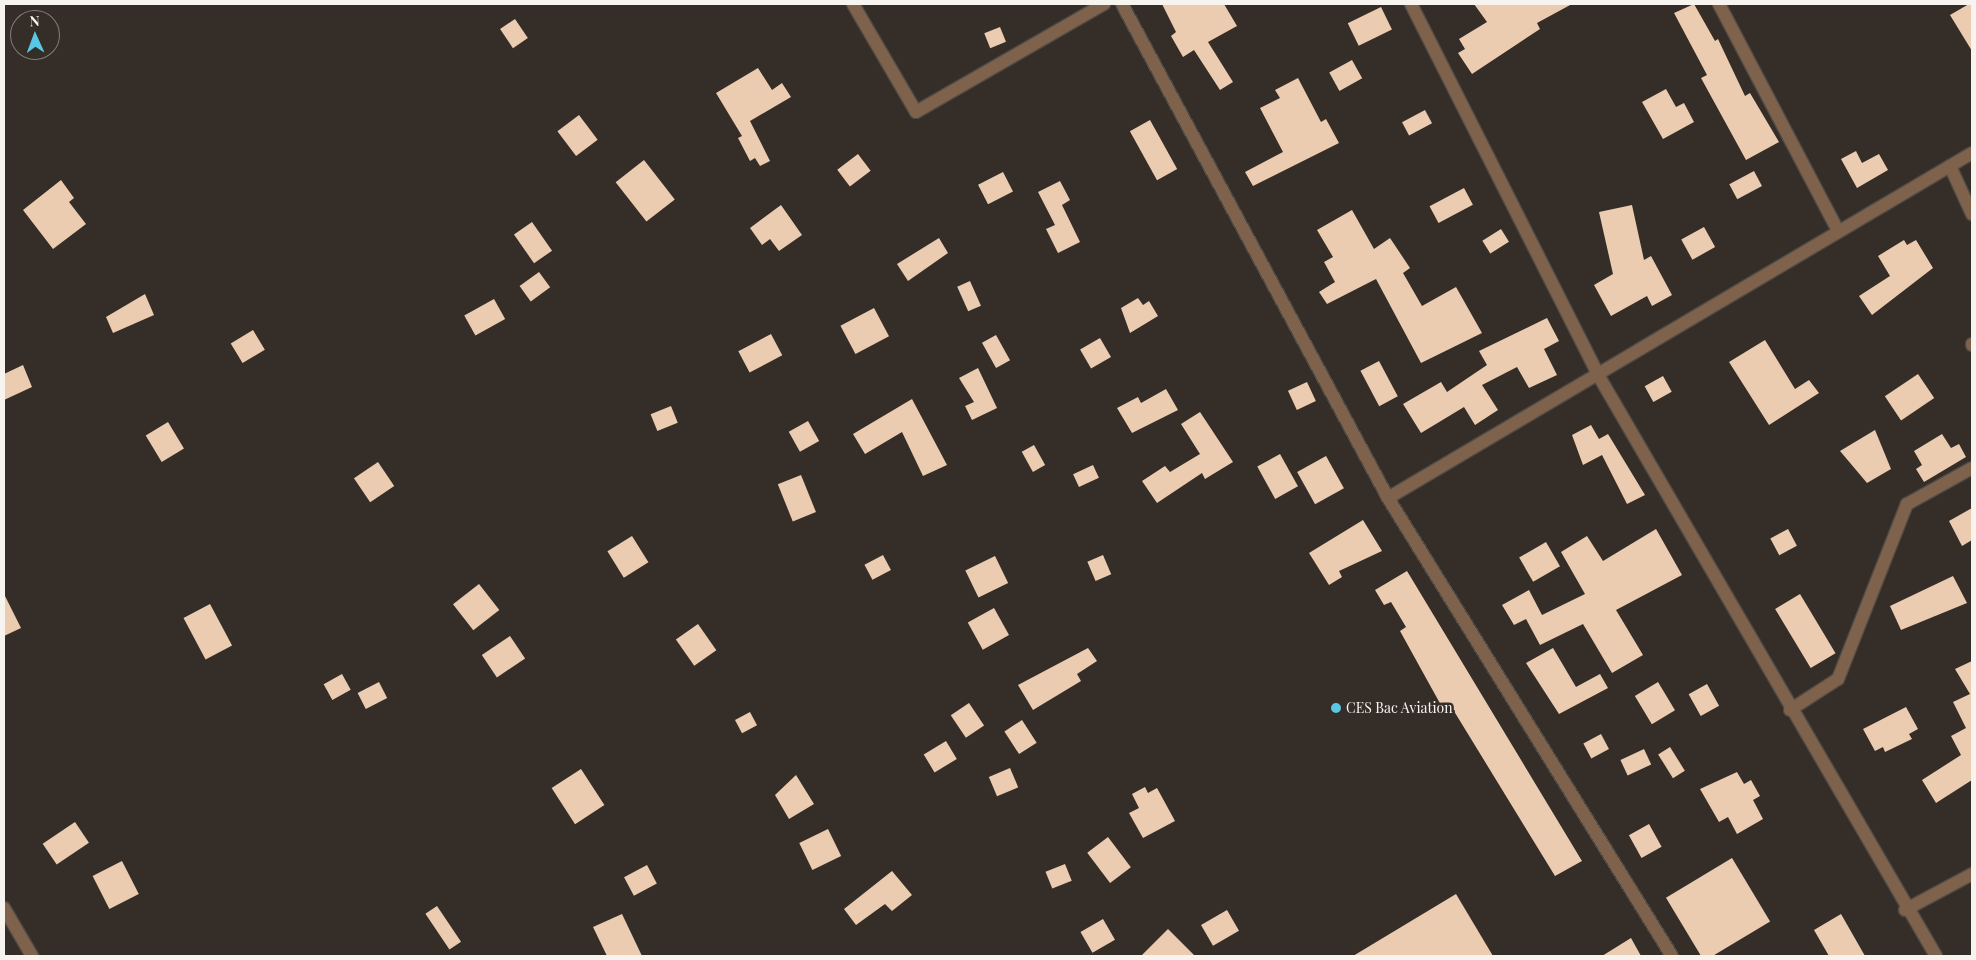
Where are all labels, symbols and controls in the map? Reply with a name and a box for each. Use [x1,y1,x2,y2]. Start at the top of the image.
north arrow [10,10,60,60]
text: N [29,11,40,30]
place label: CES Bac Aviation [1346,700,1453,716]
marker: CES Bac Aviation [1330,702,1342,714]

